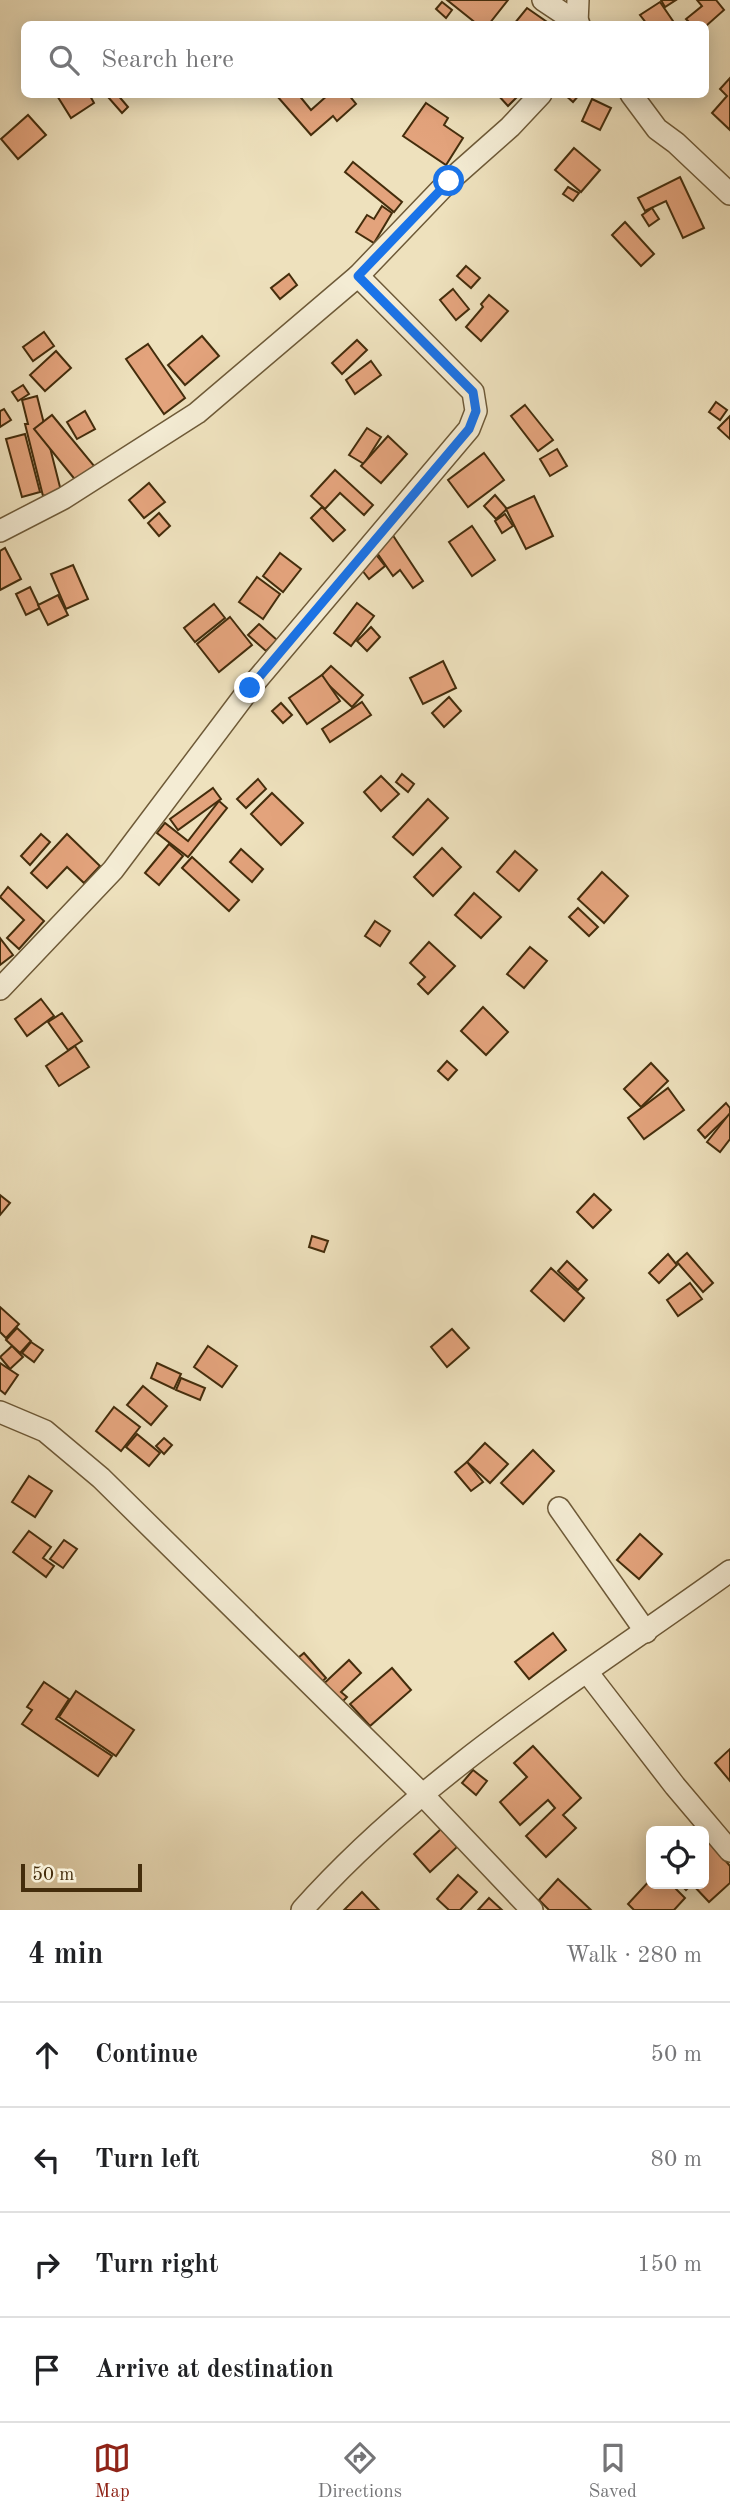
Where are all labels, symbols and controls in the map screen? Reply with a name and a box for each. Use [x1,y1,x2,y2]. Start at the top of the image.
search box [21,21,709,98]
icon: search [45,41,83,79]
text: Search here [101,47,234,73]
route start [433,165,464,196]
route end [234,672,265,703]
map controls [646,1826,709,1889]
button: locate [646,1826,709,1889]
scale bar [21,1861,142,1893]
text: 50 m [32,1866,74,1885]
text: 4 min [28,1940,103,1970]
text: Walk · 280 m [566,1944,702,1967]
icon: ahead [28,2036,66,2074]
text: Continue [95,2042,198,2068]
text: 50 m [651,2043,702,2066]
icon: left [28,2141,66,2179]
text: Turn left [95,2147,200,2173]
text: 80 m [651,2148,702,2171]
icon: right [28,2246,66,2284]
text: Turn right [95,2252,218,2278]
text: 150 m [637,2253,702,2276]
icon: arrive [28,2351,66,2389]
text: Arrive at destination [95,2357,334,2383]
tab: Map [93,2439,131,2504]
tab: Directions [318,2439,402,2504]
tab: Saved [588,2439,637,2504]

